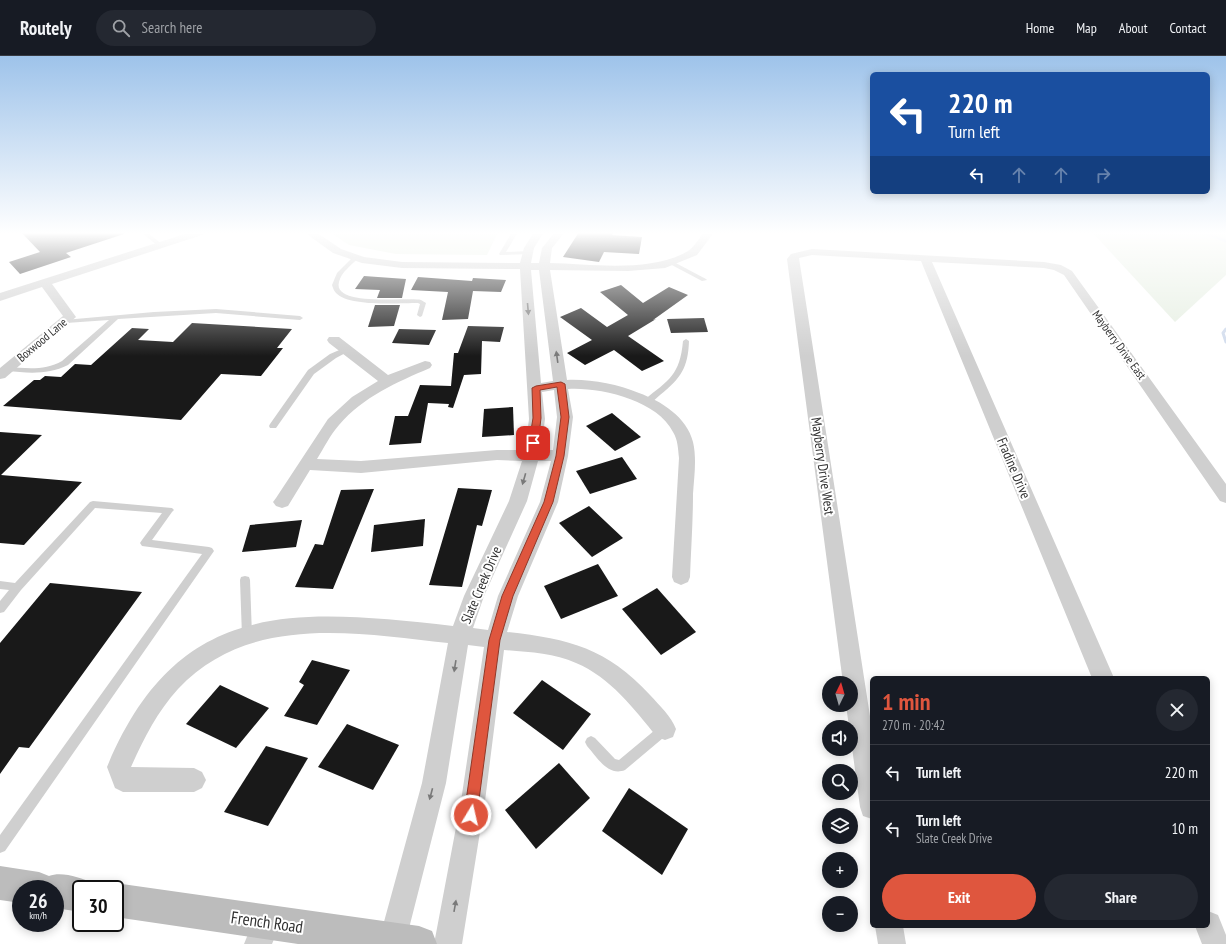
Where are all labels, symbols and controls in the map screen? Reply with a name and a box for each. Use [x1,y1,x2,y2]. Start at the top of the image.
search box [96,10,376,46]
text: Routely [20,16,72,40]
icon: search [110,17,132,39]
text: Search here [142,18,203,37]
text: Home [1026,19,1054,37]
text: Map [1076,19,1097,37]
text: About [1119,19,1148,37]
text: Contact [1170,19,1206,37]
text: 220 m [948,84,1012,121]
icon: left [882,88,934,140]
text: Turn left [948,120,1000,143]
icon: left [966,164,988,186]
icon: ahead [1008,164,1030,186]
icon: ahead [1050,164,1072,186]
icon: right [1092,164,1114,186]
one-way arrow [525,303,532,315]
street label: Mayberry Drive East [1089,307,1150,383]
street label: Boxwood Lane [14,314,70,365]
one-way arrow [554,351,560,363]
street label: Mayberry Drive West [807,416,839,516]
pin [516,426,550,460]
icon: arrive [522,432,544,454]
street label: Fradine Drive [993,435,1035,501]
one-way arrow [521,474,527,486]
street label: Slate Creek Drive [457,543,505,626]
one-way arrow [452,660,458,672]
north arrow [822,676,858,712]
map controls [822,676,858,932]
text: 1 min [882,686,930,717]
button: close [1156,689,1198,731]
text: 270 m · 20:42 [882,717,945,734]
button: sound [822,720,858,756]
icon: left [882,762,904,784]
text: Turn left [916,763,961,782]
text: 220 m [1165,763,1198,782]
button: search [822,764,858,800]
one-way arrow [428,787,434,800]
position arrow [450,794,492,836]
button: layers [822,808,858,844]
text: Turn left [916,811,961,830]
icon: left [882,818,904,840]
text: 10 m [1172,819,1198,838]
text: Slate Creek Drive [916,830,992,847]
button: + [822,852,858,888]
button: Exit [882,874,1036,920]
button: Share [1044,874,1198,920]
speed limit sign: 30 [72,880,124,932]
text: 26 [28,888,48,914]
button: − [822,896,858,932]
one-way arrow [452,899,458,912]
street label: French Road [230,906,304,938]
text: km/h [29,909,47,922]

